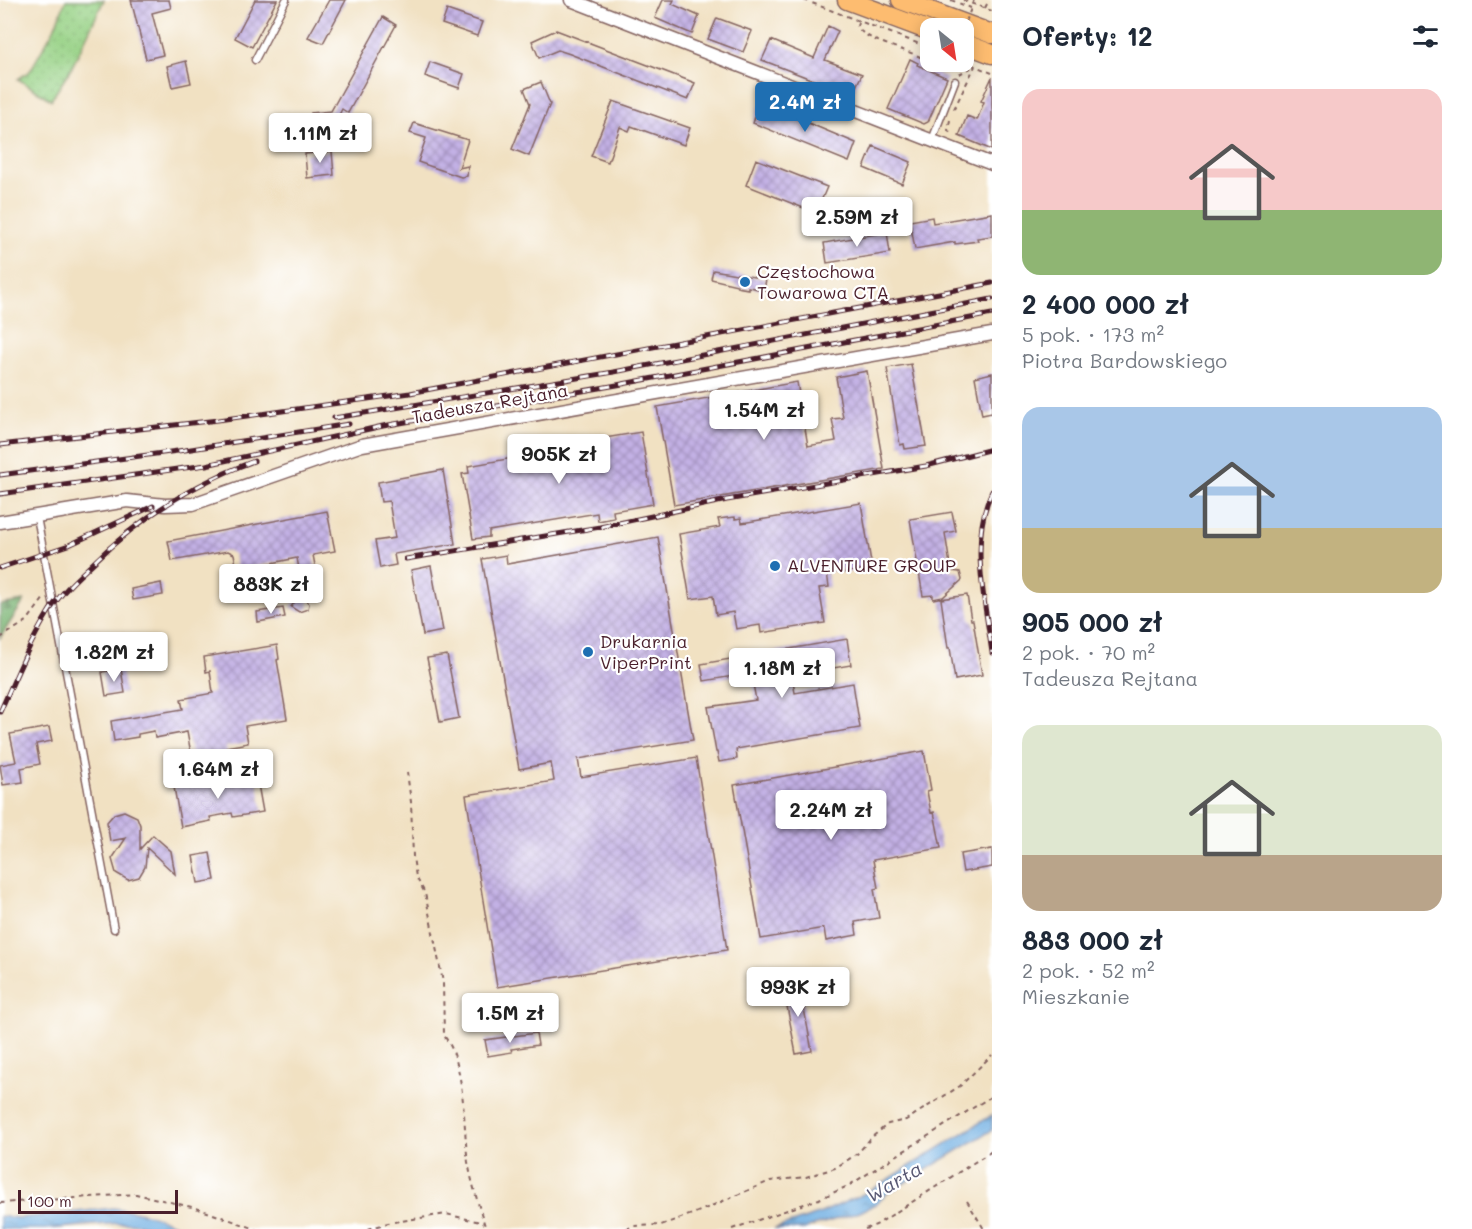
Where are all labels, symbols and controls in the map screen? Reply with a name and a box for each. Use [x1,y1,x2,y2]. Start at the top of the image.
north arrow [920,18,974,72]
map controls [920,18,974,72]
text: Oferty: 12 [1022,19,1153,53]
icon: filters [1409,20,1442,53]
pin: 2.4M zł [750,82,860,133]
text: 2.4M zł [769,88,841,114]
pin: 1.11M zł [258,113,382,164]
text: 1.11M zł [283,119,357,145]
icon: home [1178,128,1286,236]
pin: 2.59M zł [795,197,919,248]
text: 2.59M zł [816,203,898,229]
place label: Częstochowa Towarowa CTA [757,259,889,304]
marker: Częstochowa Towarowa CTA [738,275,752,289]
text: 2 400 000 zł [1022,287,1189,321]
text: 5 pok. · 173 m² [1022,321,1164,347]
text: Piotra Bardowskiego [1022,347,1227,373]
street label: Tadeusza Rejtana [410,377,570,429]
pin: 1.54M zł [702,390,826,441]
text: 1.54M zł [723,396,805,422]
pin: 905K zł [504,434,614,485]
text: 905K zł [521,440,597,466]
icon: home [1178,446,1286,554]
place label: ALVENTURE GROUP [787,553,956,577]
marker: ALVENTURE GROUP [768,559,782,573]
pin: 883K zł [216,564,326,615]
text: 883K zł [233,570,309,596]
text: 905 000 zł [1022,605,1162,639]
place label: Drukarnia ViperPrint [600,629,692,674]
pin: 1.82M zł [52,632,176,683]
text: 1.82M zł [74,638,154,664]
text: 2 pok. · 70 m² [1022,639,1155,665]
marker: Drukarnia ViperPrint [581,645,595,659]
pin: 1.18M zł [720,648,844,699]
text: 1.18M zł [743,654,821,680]
text: Tadeusza Rejtana [1022,665,1198,691]
pin: 1.64M zł [156,749,280,800]
text: 1.64M zł [177,755,259,781]
icon: home [1178,764,1286,872]
pin: 2.24M zł [769,790,893,841]
text: 2.24M zł [789,796,873,822]
text: 883 000 zł [1022,923,1163,957]
text: 2 pok. · 52 m² [1022,957,1155,983]
pin: 993K zł [743,967,853,1018]
text: 993K zł [761,973,835,999]
text: Mieszkanie [1022,983,1130,1009]
pin: 1.5M zł [455,993,565,1044]
text: 1.5M zł [476,999,544,1025]
water label: Warta [860,1155,927,1208]
scale bar [18,1187,178,1214]
text: 100 m [27,1190,72,1211]

